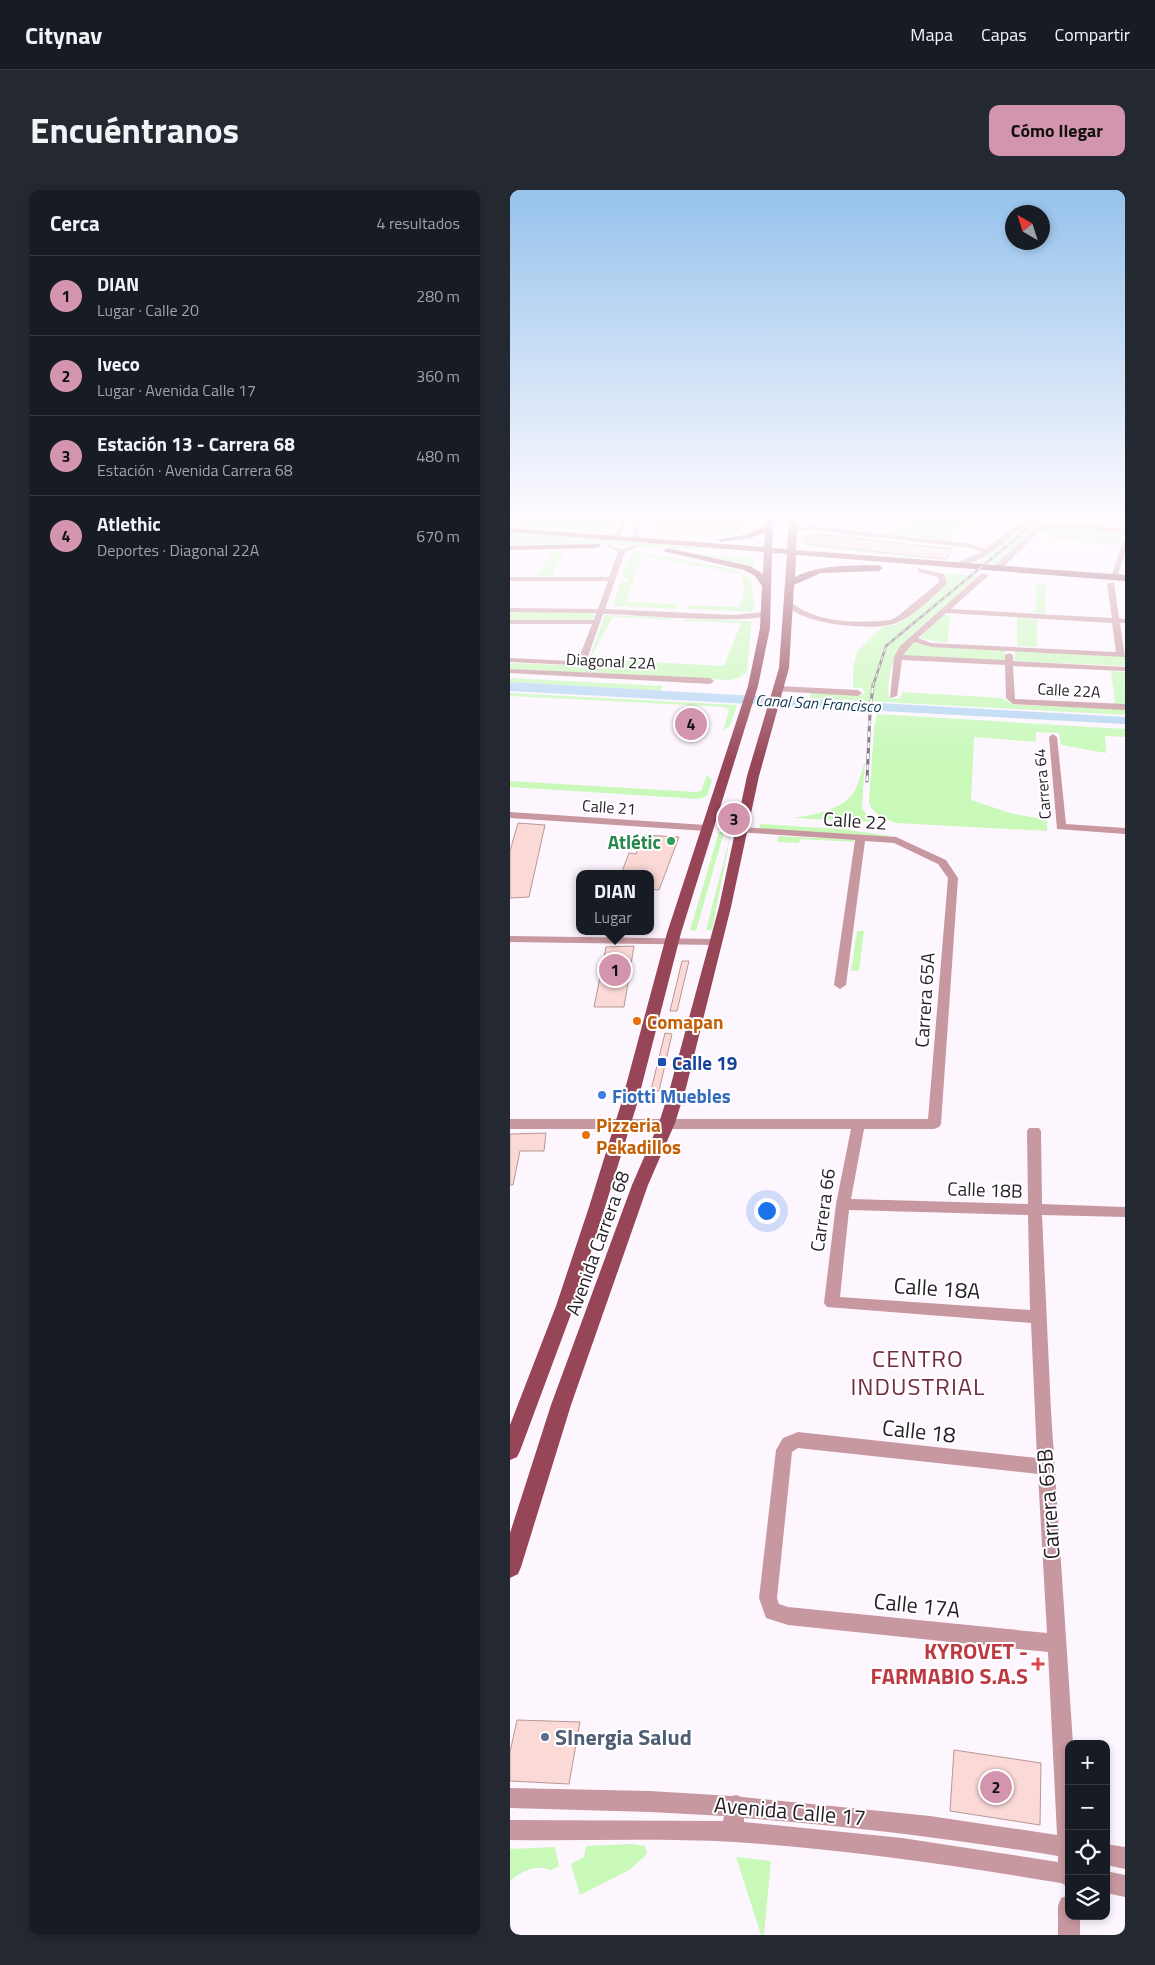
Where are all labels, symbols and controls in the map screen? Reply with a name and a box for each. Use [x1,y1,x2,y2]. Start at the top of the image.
text: Citynav [25,17,102,53]
text: Mapa [910,21,953,48]
text: Capas [981,21,1027,48]
text: Compartir [1055,21,1130,48]
text: Encuéntranos [30,103,239,157]
button: Cómo llegar [989,105,1125,156]
north arrow [1005,205,1050,250]
text: Cerca [50,207,100,239]
text: 4 resultados [376,211,460,235]
text: DIAN [97,269,139,298]
text: 1 [62,284,70,308]
text: 280 m [416,284,460,308]
text: Lugar · Calle 20 [97,298,199,322]
text: Iveco [97,349,140,378]
text: 2 [62,364,70,388]
text: 360 m [416,364,460,388]
text: Lugar · Avenida Calle 17 [97,378,256,402]
text: Estación 13 - Carrera 68 [97,429,295,458]
text: 3 [62,444,70,468]
text: 480 m [416,444,460,468]
text: Estación · Avenida Carrera 68 [97,458,293,482]
text: Atlethic [97,509,161,538]
text: 4 [62,524,70,548]
text: 670 m [416,524,460,548]
text: Deportes · Diagonal 22A [97,538,259,562]
street label: Diagonal 22A [566,647,657,675]
street label: Calle 22A [1037,676,1102,704]
water label: Canal San Francisco [755,688,882,718]
pin: 4 [675,705,707,743]
street label: Carrera 64 [1027,748,1057,820]
street label: Calle 21 [581,793,637,821]
pin: 3 [718,800,750,838]
street label: Calle 22 [822,803,888,837]
place label: Atlétic [608,827,661,856]
marker: Atlétic [665,835,677,847]
popup [576,870,654,935]
text: DIAN [594,876,636,905]
text: Lugar [594,905,632,929]
pin: 1 [599,951,631,989]
street label: Carrera 65A [906,951,942,1049]
place label: Comapan [647,1007,723,1036]
marker: Comapan [631,1015,643,1027]
place label: Calle 19 [672,1048,737,1077]
marker: Calle 19 [656,1056,668,1068]
place label: Fiotti Muebles [612,1081,731,1110]
marker: Fiotti Muebles [596,1089,608,1101]
place label: Pizzeria Pekadillos [596,1110,681,1161]
marker: Pizzeria Pekadillos [580,1129,592,1141]
street label: Avenida Carrera 68 [557,1166,637,1319]
street label: Carrera 66 [802,1166,842,1254]
street label: Calle 18B [947,1173,1023,1205]
your location [754,1198,780,1224]
street label: Calle 18A [892,1268,982,1308]
district label: CENTRO INDUSTRIAL [850,1340,986,1404]
street label: Calle 18 [881,1410,957,1452]
street label: Carrera 65B [1027,1448,1069,1560]
street label: Calle 17A [872,1584,962,1626]
place label: KYROVET - FARMABIO S.A.S [870,1634,1028,1693]
marker: KYROVET - FARMABIO S.A.S [1032,1658,1044,1670]
place label: SInergia Salud [555,1720,692,1754]
marker: SInergia Salud [539,1731,551,1743]
map controls [1065,1740,1110,1920]
button: + [1065,1740,1110,1785]
pin: 2 [980,1768,1012,1806]
button: − [1065,1785,1110,1830]
street label: Avenida Calle 17 [713,1787,867,1835]
button: locate [1065,1830,1110,1875]
button: layers [1065,1875,1110,1920]

